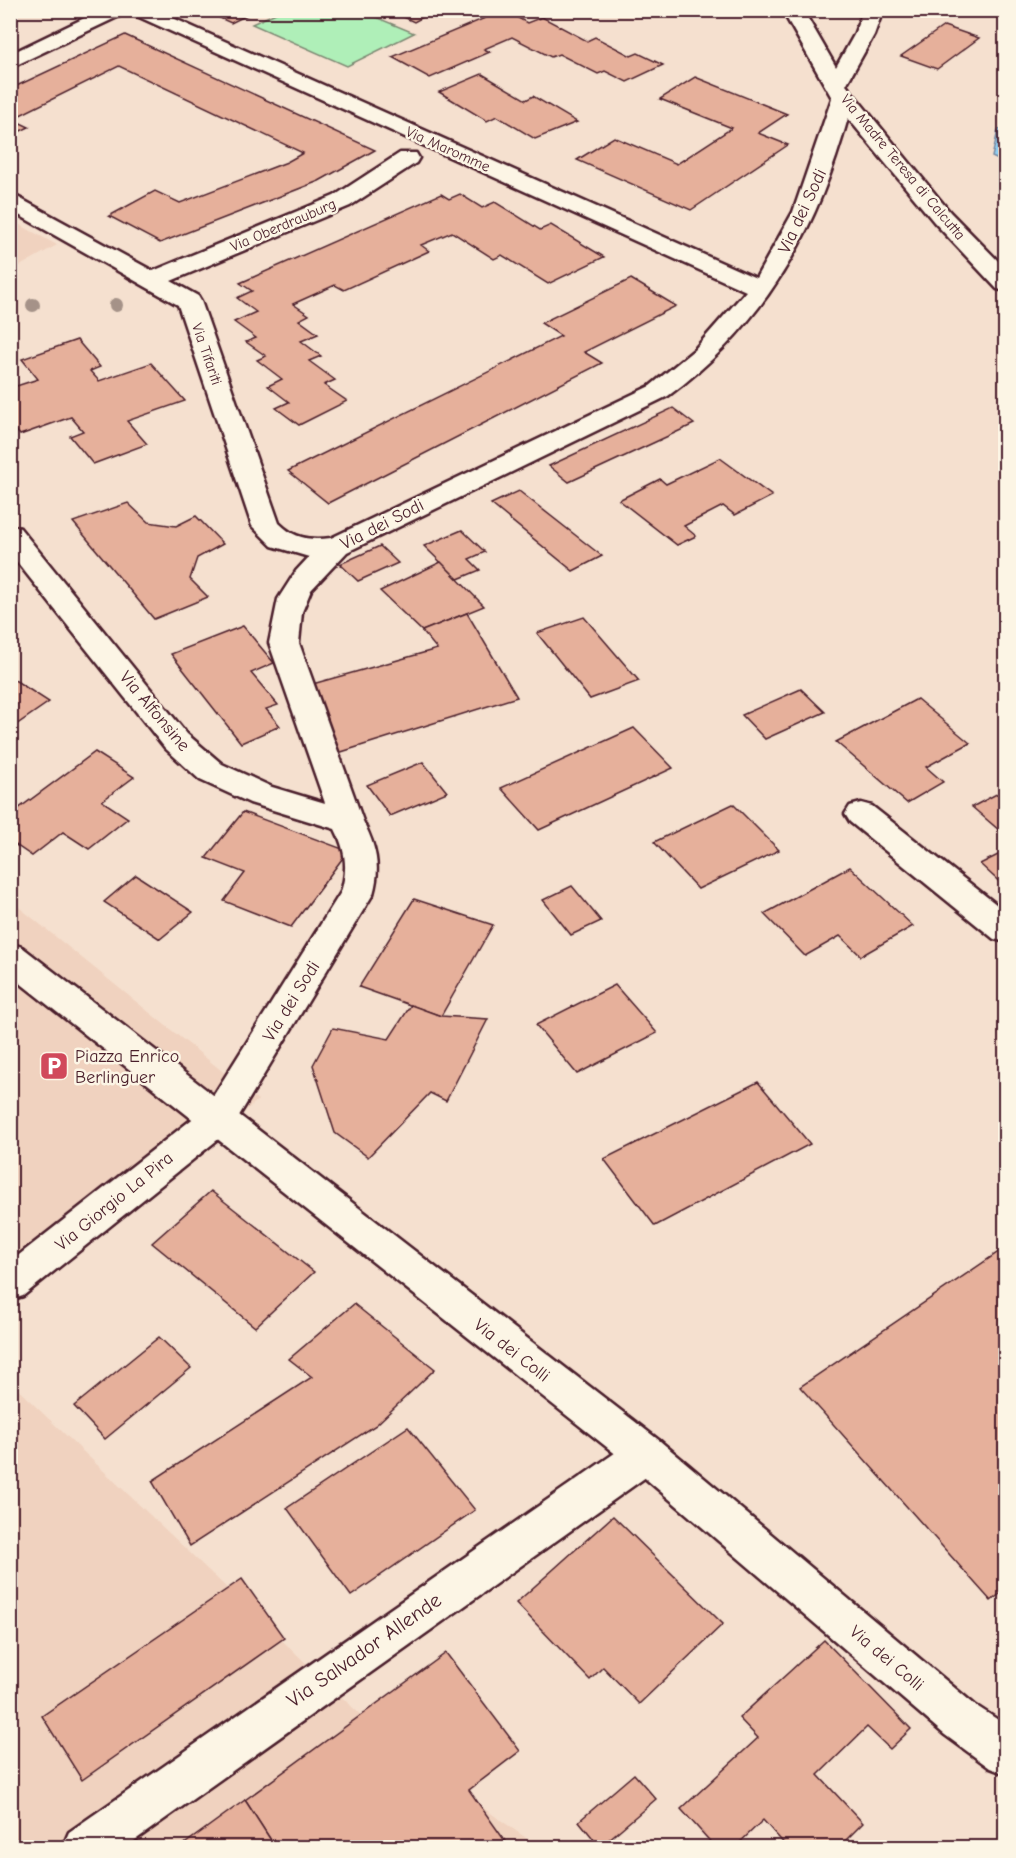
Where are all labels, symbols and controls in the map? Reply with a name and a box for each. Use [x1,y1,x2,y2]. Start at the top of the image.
street label: Via Madre Teresa di Calcutta [837,91,969,243]
street label: Via Maromme [403,122,493,176]
street label: Via dei Sodi [774,166,831,257]
street label: Via Oberdrauburg [227,195,339,255]
street label: Via Tifariti [188,321,226,387]
street label: Via dei Sodi [337,494,427,554]
street label: Via Alfonsine [115,667,194,756]
street label: Via dei Sodi [258,957,324,1045]
place label: Piazza Enrico Berlinguer [75,1046,179,1088]
parking icon: Piazza Enrico Berlinguer [38,1050,70,1082]
street label: Via Giorgio La Pira [51,1147,177,1255]
street label: Via dei Colli [470,1314,554,1386]
street label: Via Salvador Allende [282,1588,446,1712]
street label: Via dei Colli [845,1621,928,1695]

